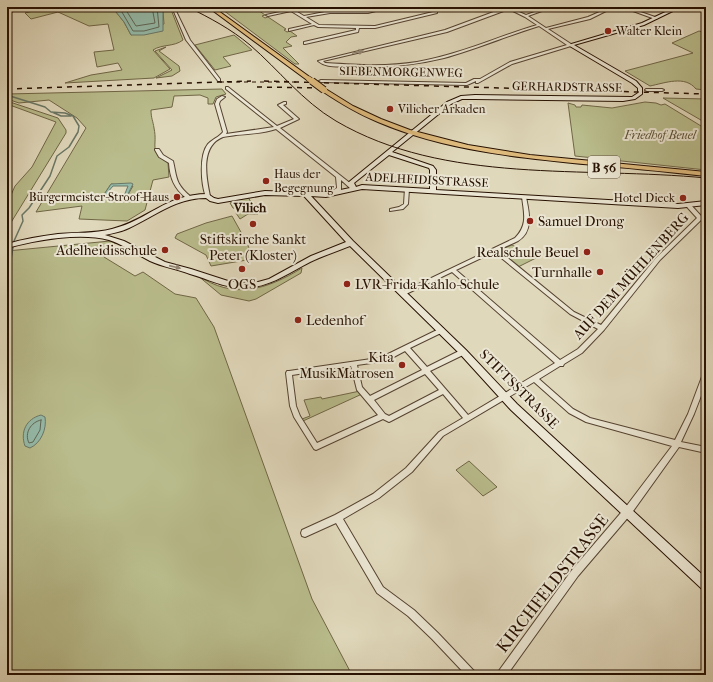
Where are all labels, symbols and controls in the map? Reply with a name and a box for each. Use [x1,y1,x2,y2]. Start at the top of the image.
place label: Walter Klein [615,24,682,38]
marker: Walter Klein [603,26,613,36]
one-way arrow [352,49,364,55]
street label: SIEBENMORGENWEG [339,64,463,80]
street label: GERHARDSTRASSE [512,79,622,95]
place label: Vilicher Arkaden [397,102,486,116]
marker: Vilicher Arkaden [385,104,395,114]
park label: Friedhof Beuel [623,128,698,142]
road number: B 56 [588,156,620,178]
place label: Haus der Begegnung [274,167,334,195]
street label: ADELHEIDISSTRASSE [364,170,489,190]
marker: Haus der Begegnung [261,176,271,186]
place label: Bürgermeister-Stroof-Haus [29,190,170,204]
place label: Hotel Dieck [614,191,676,205]
marker: Bürgermeister-Stroof-Haus [172,192,182,202]
marker: Hotel Dieck [678,193,688,203]
district label: Vilich [233,200,267,215]
street label: AUF DEM MÜHLENBERG [569,209,692,344]
place label: Samuel Drong [538,213,624,230]
marker: Samuel Drong [525,216,535,226]
marker: Stiftskirche Sankt Peter (Kloster) [248,219,258,229]
place label: Stiftskirche Sankt Peter (Kloster) [200,231,306,264]
place label: Adelheidisschule [55,242,157,259]
place label: Realschule Beuel [477,244,579,261]
marker: Adelheidisschule [160,245,170,255]
marker: Realschule Beuel [582,247,592,257]
marker: OGS [237,264,247,274]
place label: Turnhalle [532,264,592,281]
one-way arrow [169,265,181,271]
marker: Turnhalle [595,267,605,277]
place label: OGS [228,276,256,293]
place label: LVR-Frida-Kahlo-Schule [355,276,499,293]
marker: LVR-Frida-Kahlo-Schule [342,279,352,289]
place label: Ledenhof [306,312,367,329]
marker: Ledenhof [293,315,303,325]
street label: STIFTSSTRASSE [476,346,563,433]
place label: Kita MusikMatrosen [299,349,395,382]
marker: Kita MusikMatrosen [397,360,407,370]
street label: KIRCHFELDSTRASSE [492,510,612,656]

